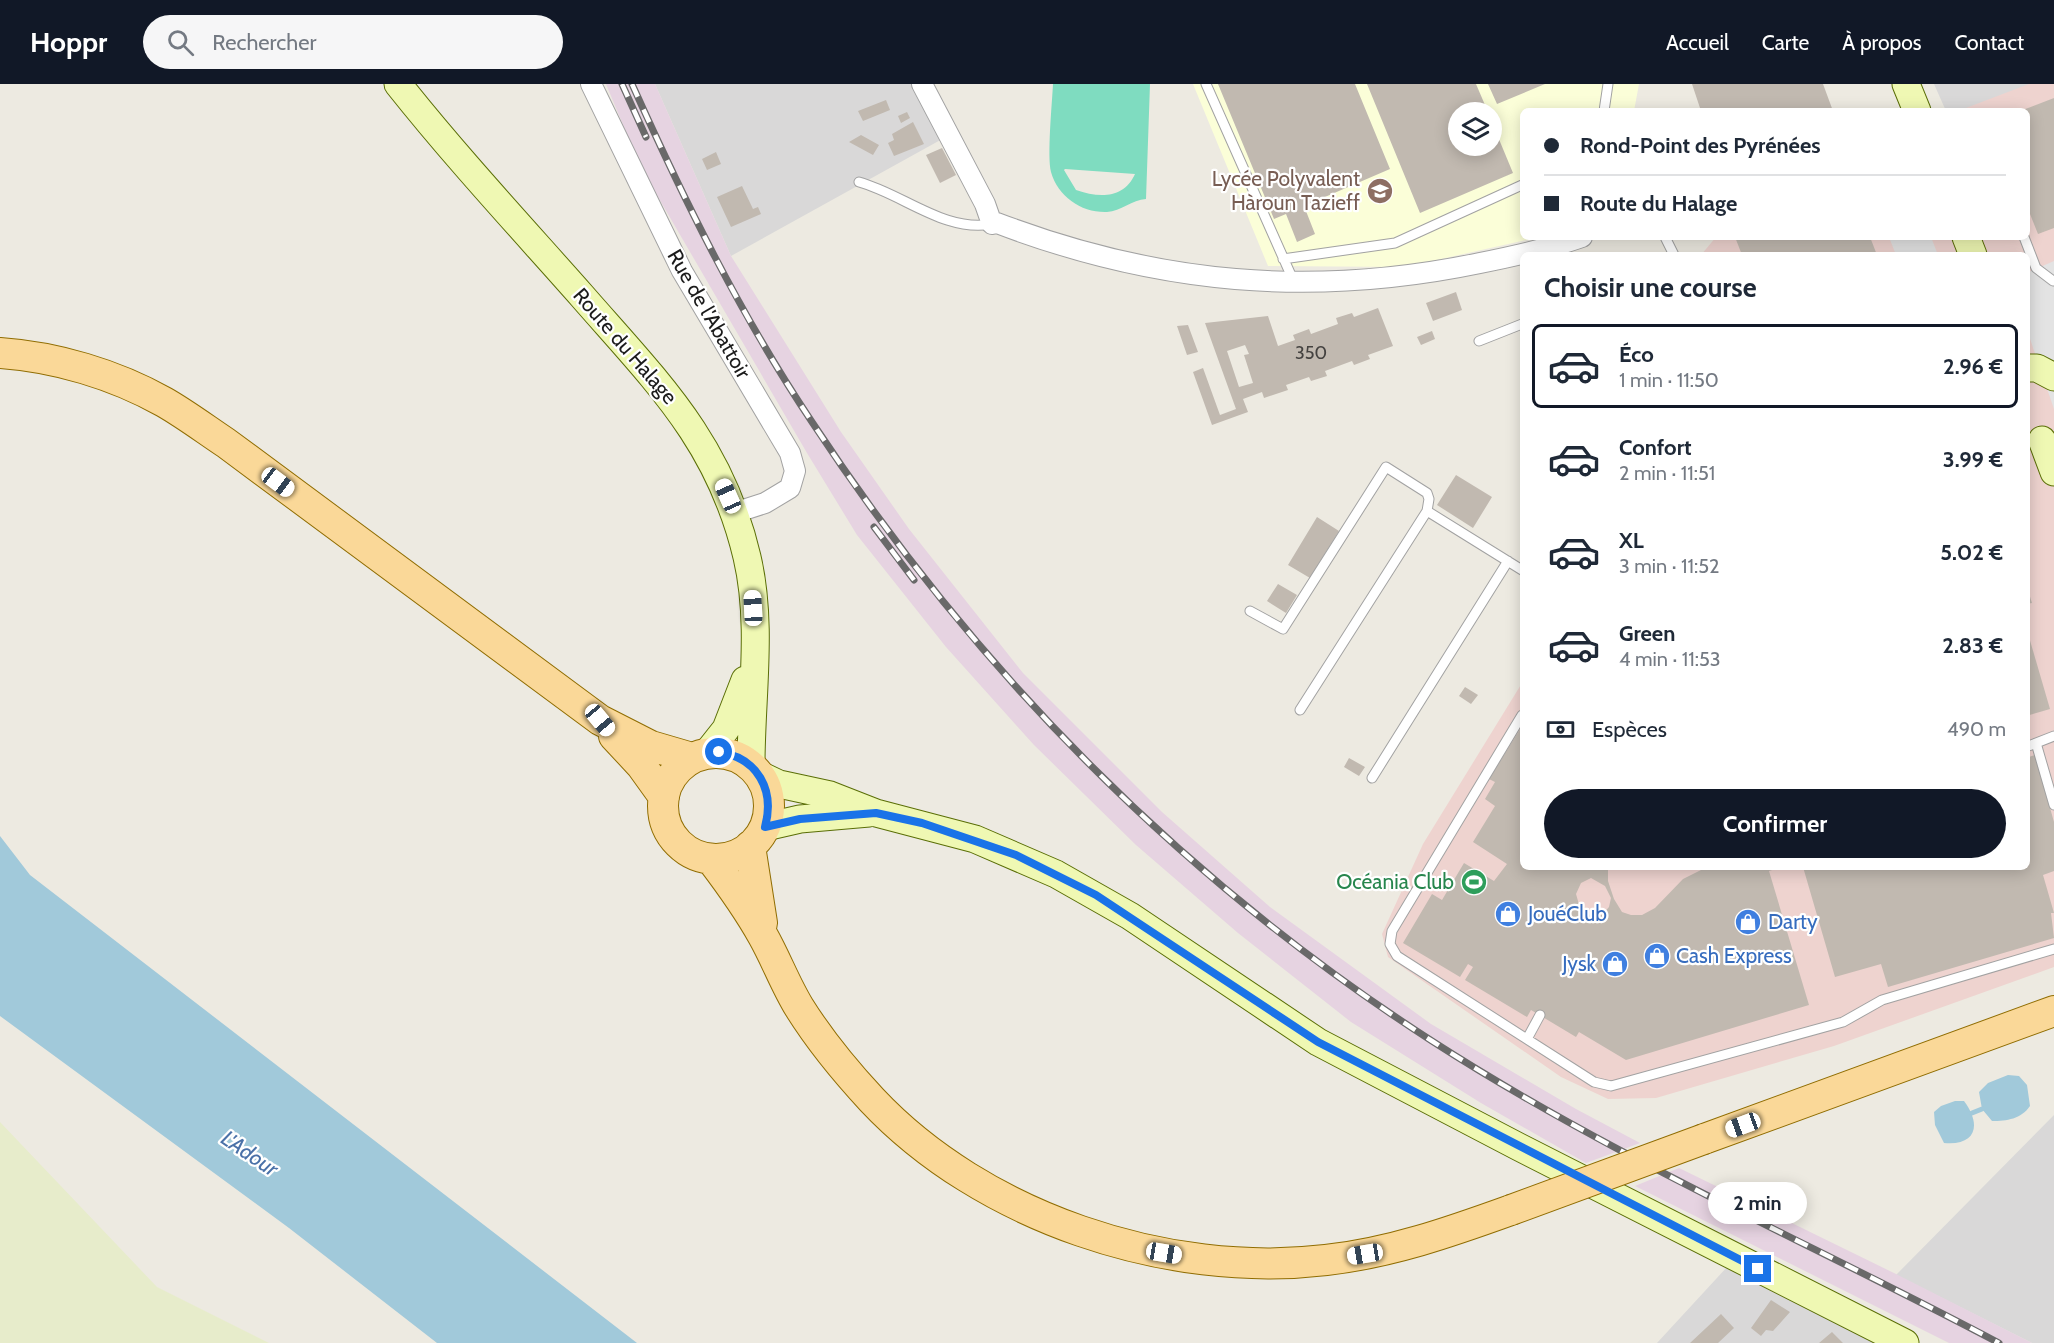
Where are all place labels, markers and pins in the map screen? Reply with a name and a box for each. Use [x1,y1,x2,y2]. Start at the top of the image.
place label: Lycée Polyvalent Hàroun Tazieff [1212,166,1360,215]
school or university icon: Lycée Polyvalent Hàroun Tazieff [1365,176,1395,206]
sports icon: Océania Club [1459,867,1489,897]
place label: Océania Club [1336,869,1454,894]
shop icon: JouéClub [1493,899,1523,929]
place label: JouéClub [1527,901,1607,926]
shop icon: Darty [1733,907,1763,937]
place label: Darty [1768,909,1818,934]
shop icon: Cash Express [1642,941,1672,971]
place label: Cash Express [1676,943,1792,968]
shop icon: Jysk [1600,949,1630,979]
place label: Jysk [1561,951,1597,976]

